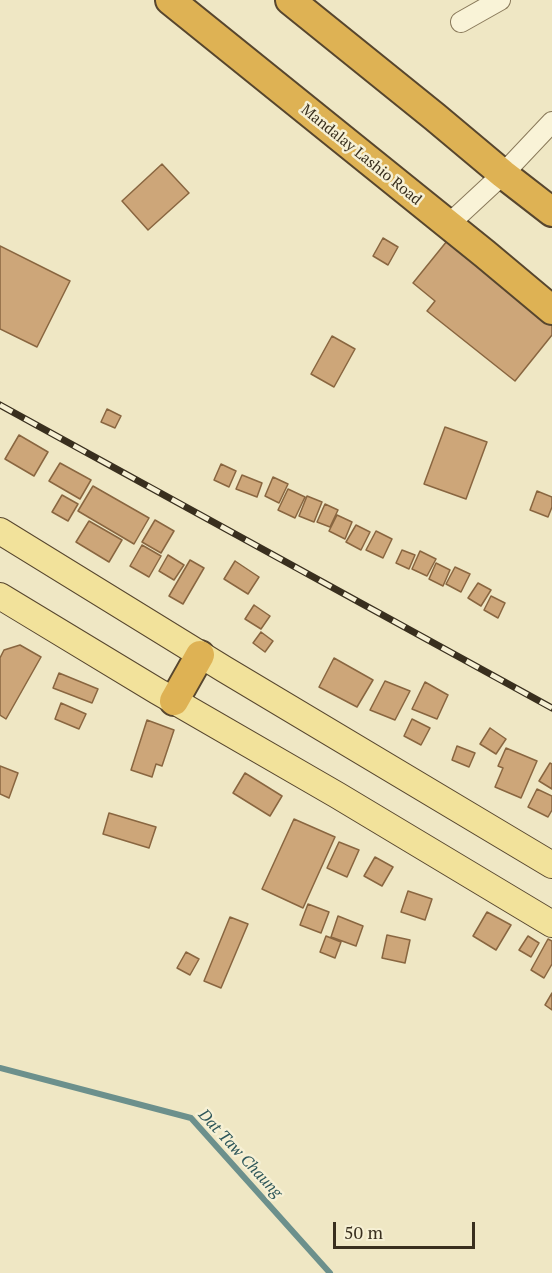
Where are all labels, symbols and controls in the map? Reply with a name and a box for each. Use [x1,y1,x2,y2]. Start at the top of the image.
street label: Mandalay Lashio Road [297,101,425,209]
water label: Dat Taw Chaung [194,1106,286,1202]
scale bar [336,1210,478,1248]
text: 50 m [344,1220,383,1244]

